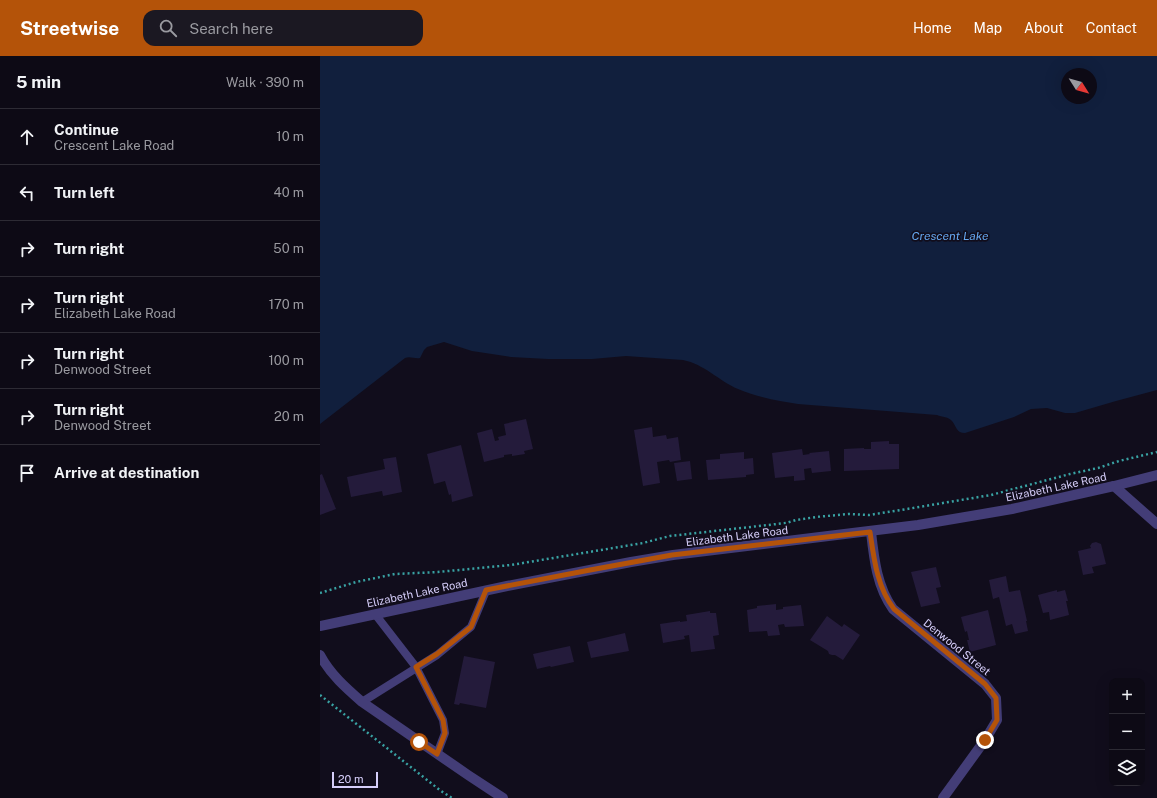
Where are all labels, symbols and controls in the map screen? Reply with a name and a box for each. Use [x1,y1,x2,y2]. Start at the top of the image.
search box [143,10,423,46]
text: Streetwise [20,17,119,39]
icon: search [157,17,179,39]
text: Search here [189,20,273,37]
text: Home [913,20,952,36]
text: Map [974,20,1002,36]
text: About [1024,20,1064,36]
text: Contact [1086,20,1137,36]
north arrow [1061,68,1097,104]
text: 5 min [16,72,61,92]
text: Walk · 390 m [226,75,304,90]
text: Continue [54,121,119,138]
icon: ahead [16,126,38,148]
text: 10 m [276,129,304,144]
text: Crescent Lake Road [54,138,174,153]
icon: left [16,182,38,204]
text: Turn left [54,184,115,201]
text: 40 m [273,185,304,200]
water label: Crescent Lake [911,229,989,243]
icon: right [16,238,38,260]
text: Turn right [54,240,124,257]
text: 50 m [273,241,304,256]
text: Turn right [54,289,124,306]
icon: right [16,294,38,316]
text: 170 m [269,297,304,312]
text: Elizabeth Lake Road [54,306,176,321]
text: Turn right [54,345,124,362]
icon: right [16,350,38,372]
text: 100 m [268,353,304,368]
text: Denwood Street [54,362,151,377]
text: Turn right [54,401,124,418]
icon: right [16,406,38,428]
text: 20 m [274,409,304,424]
text: Denwood Street [54,418,151,433]
icon: arrive [16,462,38,484]
text: Arrive at destination [54,464,199,481]
street label: Elizabeth Lake Road [1004,470,1108,504]
street label: Elizabeth Lake Road [685,524,789,548]
street label: Elizabeth Lake Road [365,576,469,610]
street label: Denwood Street [921,616,993,678]
map controls [1109,678,1145,786]
button: + [1109,678,1145,714]
button: − [1109,714,1145,750]
route end [976,731,994,749]
route start [410,733,428,751]
button: layers [1109,750,1145,786]
scale bar [332,770,378,789]
text: 20 m [338,773,363,785]

